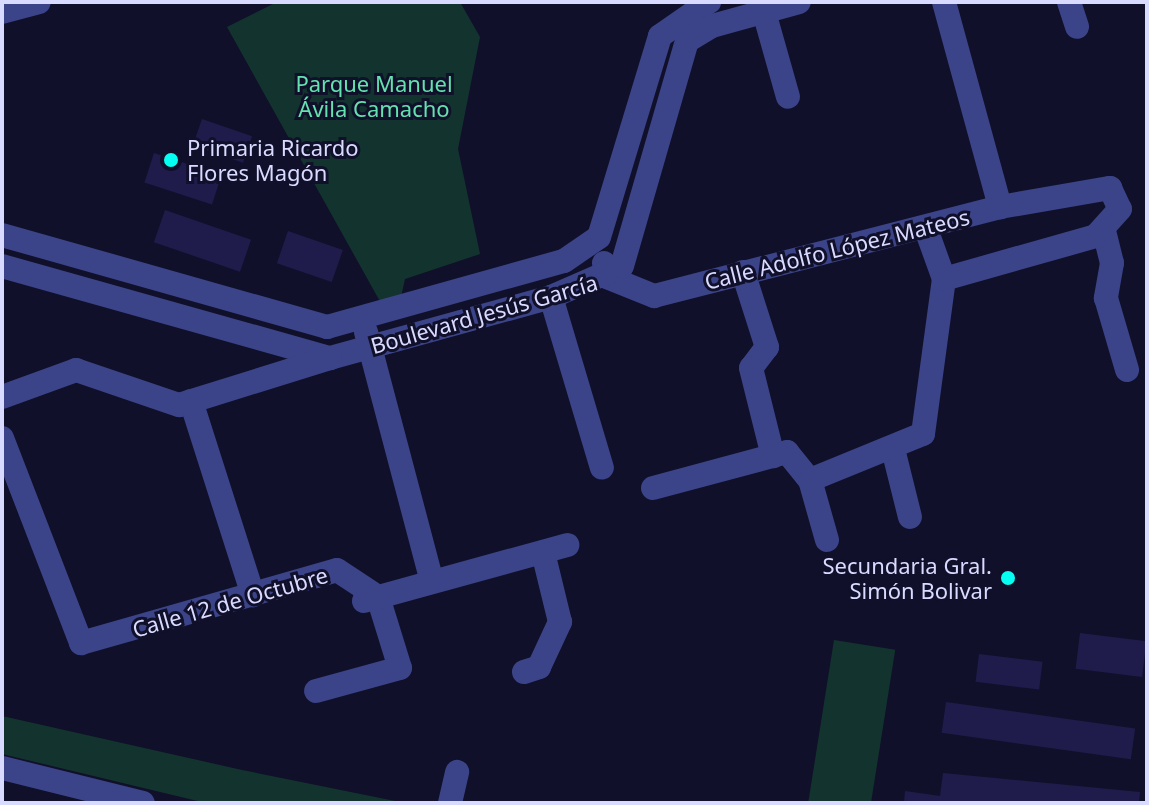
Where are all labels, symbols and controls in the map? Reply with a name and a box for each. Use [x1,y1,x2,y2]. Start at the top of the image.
park label: Parque Manuel Ávila Camacho [295,70,453,122]
place label: Primaria Ricardo Flores Magón [187,134,359,186]
marker: Primaria Ricardo Flores Magón [162,151,180,169]
street label: Calle Adolfo López Mateos [702,203,972,295]
street label: Boulevard Jesús García [368,269,600,359]
place label: Secundaria Gral. Simón Bolivar [822,552,992,604]
street label: Calle 12 de Octubre [129,561,331,643]
marker: Secundaria Gral. Simón Bolivar [999,569,1017,587]

